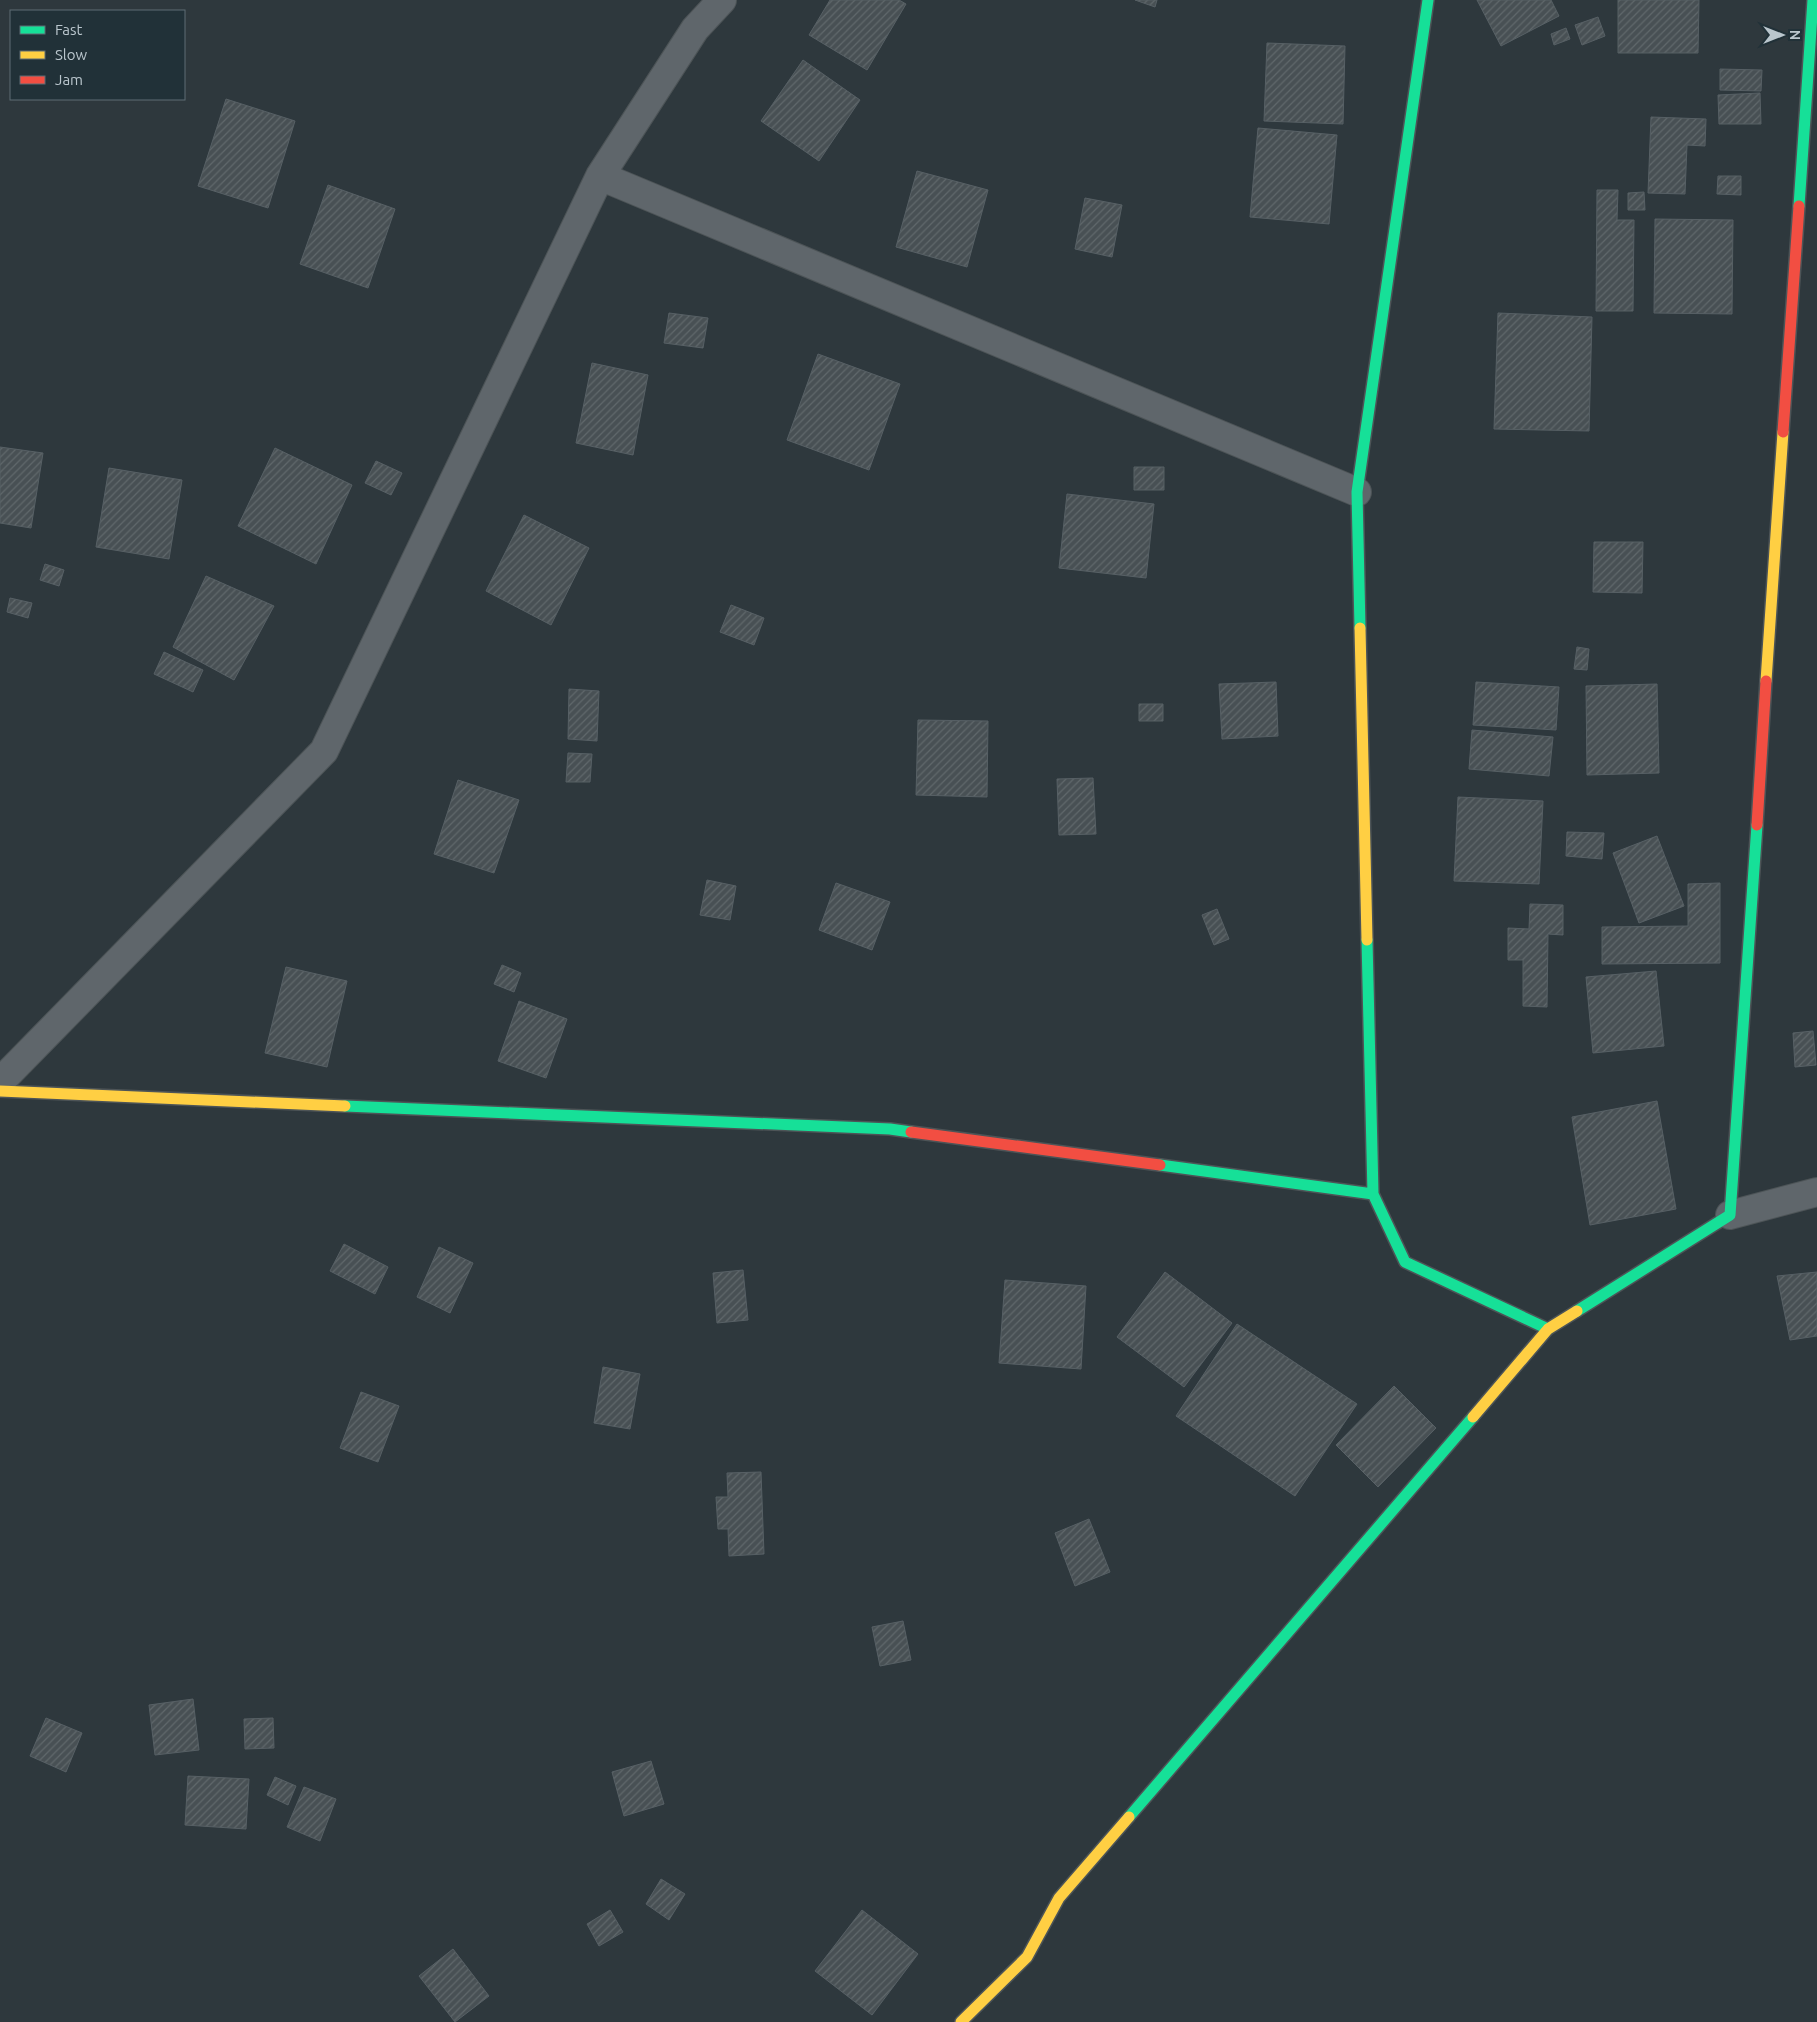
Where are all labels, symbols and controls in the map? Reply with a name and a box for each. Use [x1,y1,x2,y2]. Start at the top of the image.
legend [10,10,185,100]
north arrow [1757,10,1807,60]
text: Fast [55,21,83,38]
text: N [1787,30,1803,40]
text: Slow [55,46,88,63]
text: Jam [55,71,83,88]

